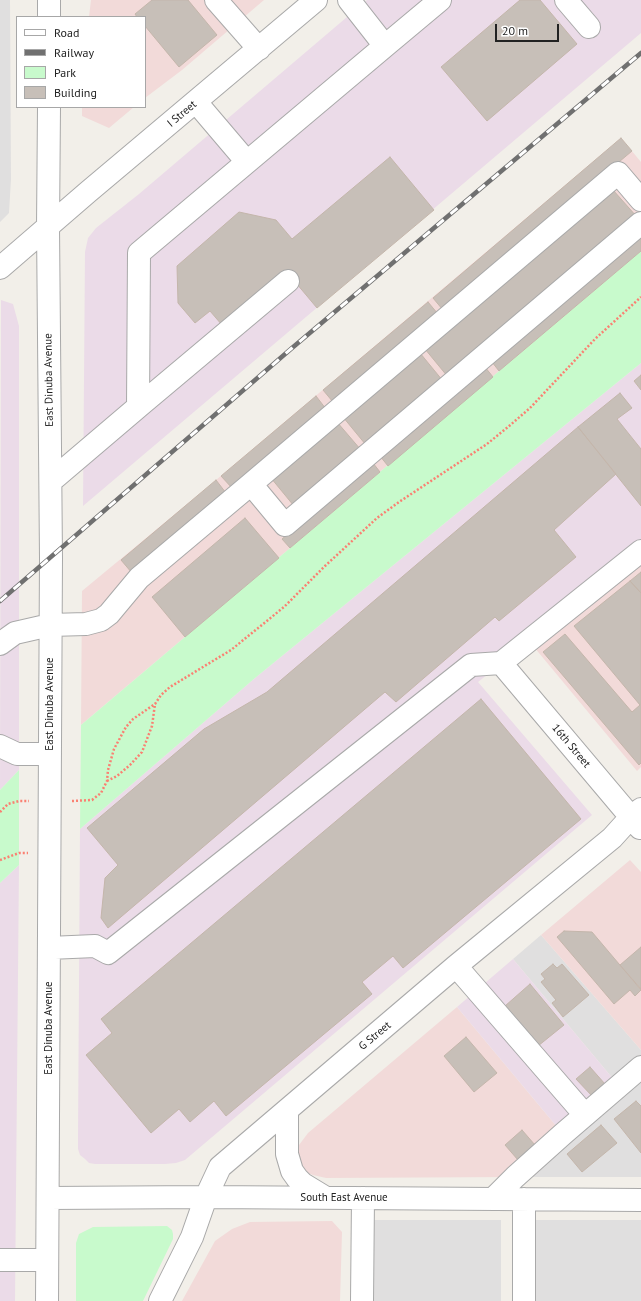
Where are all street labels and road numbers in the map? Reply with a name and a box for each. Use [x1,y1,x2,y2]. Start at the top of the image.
street label: I Street [165,98,199,130]
street label: East Dinuba Avenue [42,333,56,427]
street label: East Dinuba Avenue [43,657,57,751]
street label: 16th Street [549,722,593,770]
street label: East Dinuba Avenue [42,981,56,1075]
street label: G Street [356,1019,394,1053]
street label: South East Avenue [300,1191,388,1205]

